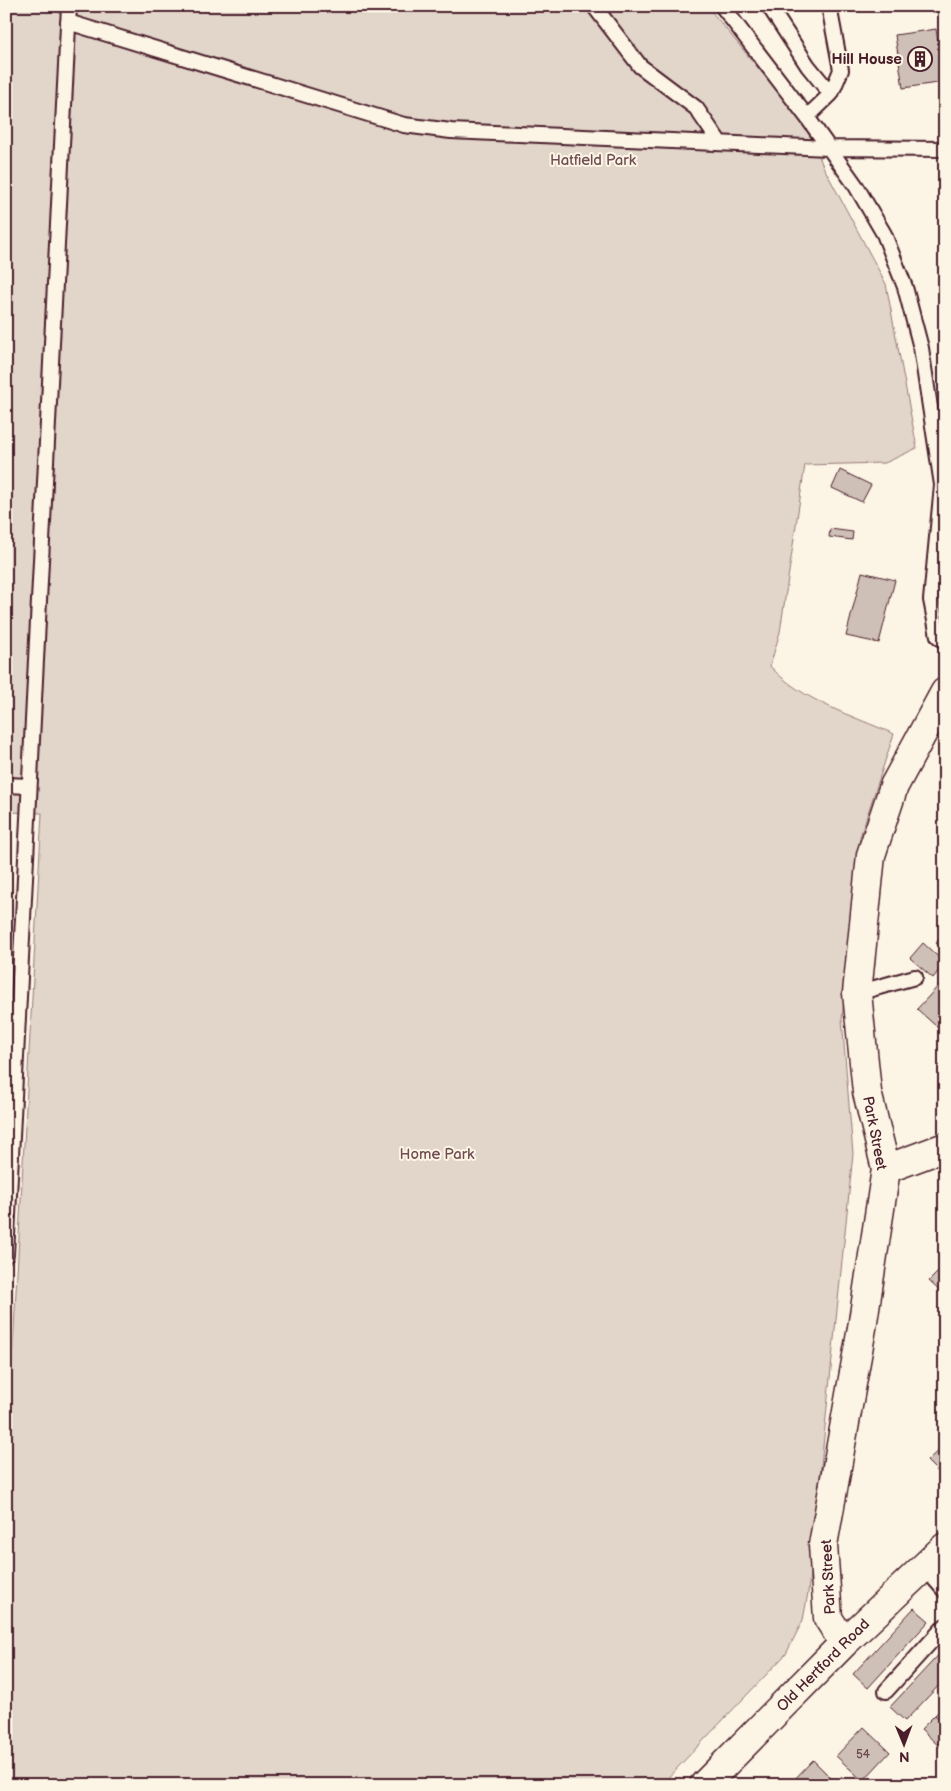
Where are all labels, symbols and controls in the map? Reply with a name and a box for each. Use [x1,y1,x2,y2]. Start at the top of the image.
building icon: Hill House [907,46,933,72]
place label: Hill House [832,50,902,69]
park label: Hatfield Park [550,151,637,170]
street label: Park Street [858,1094,891,1172]
park label: Home Park [400,1145,475,1164]
street label: Park Street [817,1539,840,1615]
street label: Old Hertford Road [773,1615,874,1716]
north arrow [878,1718,928,1768]
house number: 54 [856,1747,871,1762]
text: N [899,1748,910,1765]

